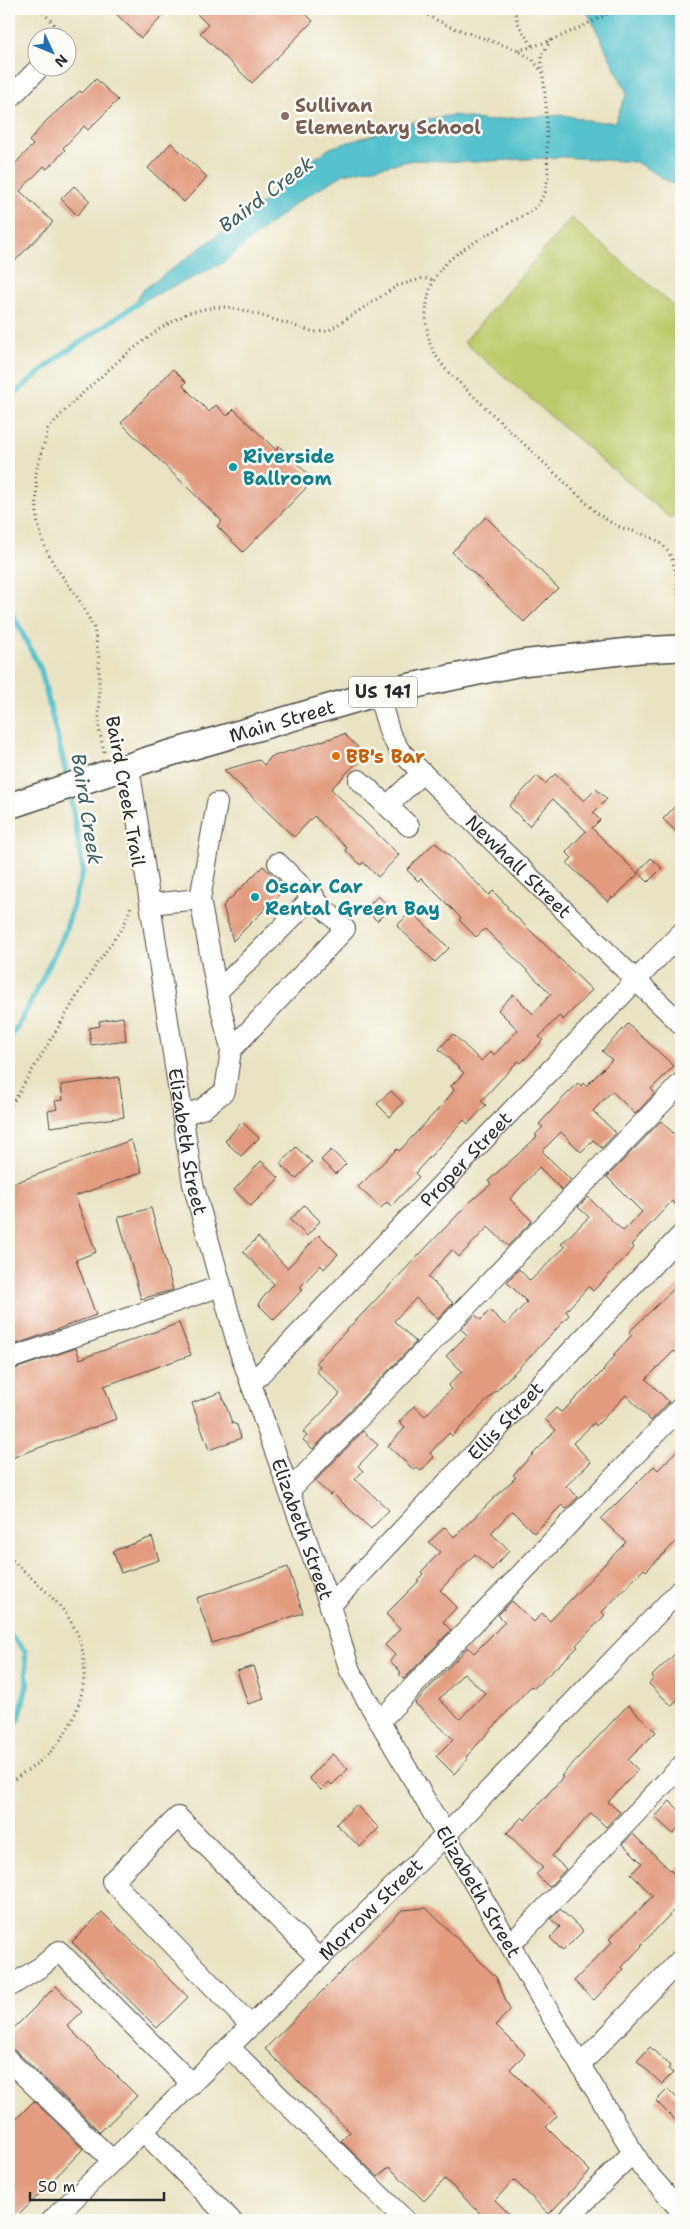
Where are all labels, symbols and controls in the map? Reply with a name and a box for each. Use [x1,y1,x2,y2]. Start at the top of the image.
north arrow [28,28,78,78]
text: N [51,51,72,71]
place label: Sullivan Elementary School [295,93,481,140]
marker: Sullivan Elementary School [279,110,291,122]
water label: Baird Creek [213,149,319,238]
place label: Riverside Ballroom [243,444,335,491]
marker: Riverside Ballroom [227,461,239,473]
road number: US 141 [349,676,417,708]
street label: Main Street [226,694,338,748]
street label: Baird Creek Trail [100,714,151,869]
place label: BB's Bar [346,744,425,769]
marker: BB's Bar [330,750,342,762]
water label: Baird Creek [65,751,109,867]
street label: Newhall Street [460,810,577,924]
place label: Oscar Car Rental Green Bay [265,874,440,921]
marker: Oscar Car Rental Green Bay [249,891,261,903]
street label: Elizabeth Street [162,1066,213,1218]
street label: Proper Street [415,1106,517,1212]
street label: Ellis Street [462,1376,549,1466]
street label: Elizabeth Street [265,1455,339,1603]
street label: Elizabeth Street [430,1821,527,1962]
street label: Morrow Street [313,1853,428,1966]
scale bar [30,2169,164,2201]
text: 50 m [38,2177,76,2197]

